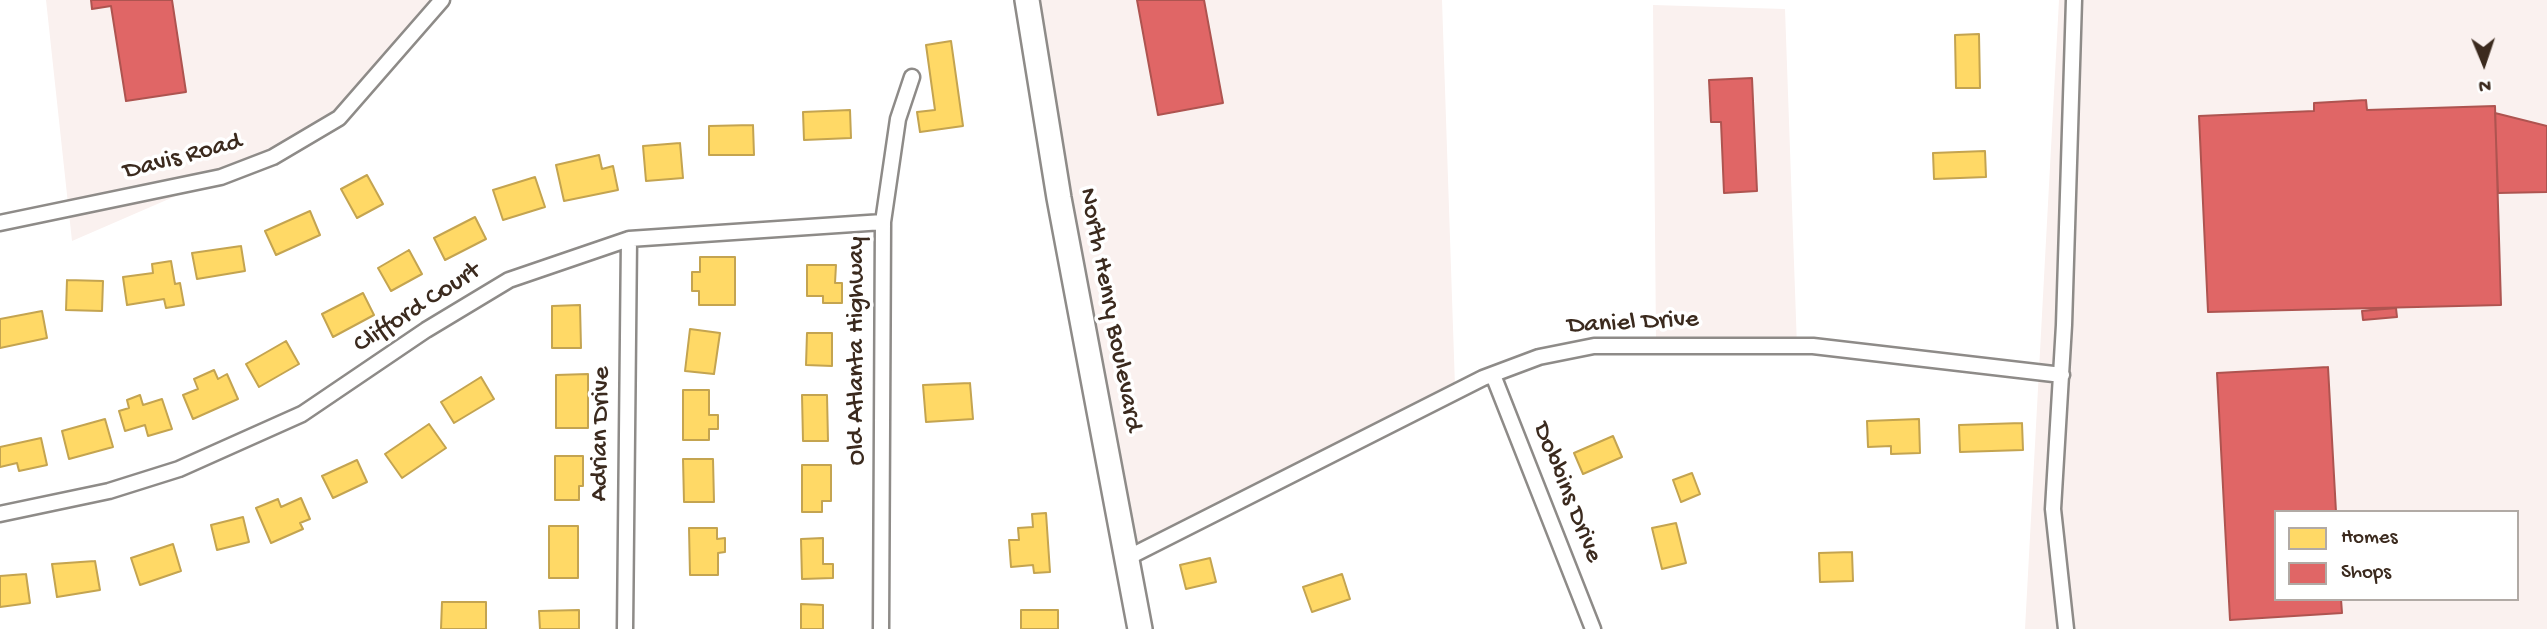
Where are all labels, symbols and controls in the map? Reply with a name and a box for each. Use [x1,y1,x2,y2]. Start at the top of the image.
north arrow [2449,28,2519,98]
text: N [2478,73,2491,96]
street label: Davis Road [121,127,245,189]
street label: North Henry Boulevard [1070,185,1148,435]
street label: Old Atlanta Highway [842,236,874,466]
street label: Clifford Court [349,256,487,362]
street label: Daniel Drive [1567,305,1699,343]
street label: Adrian Drive [585,366,619,502]
street label: Dobbins Drive [1524,418,1608,568]
legend [2274,510,2519,601]
text: Homes [2341,526,2397,551]
text: Shops [2341,561,2391,586]

